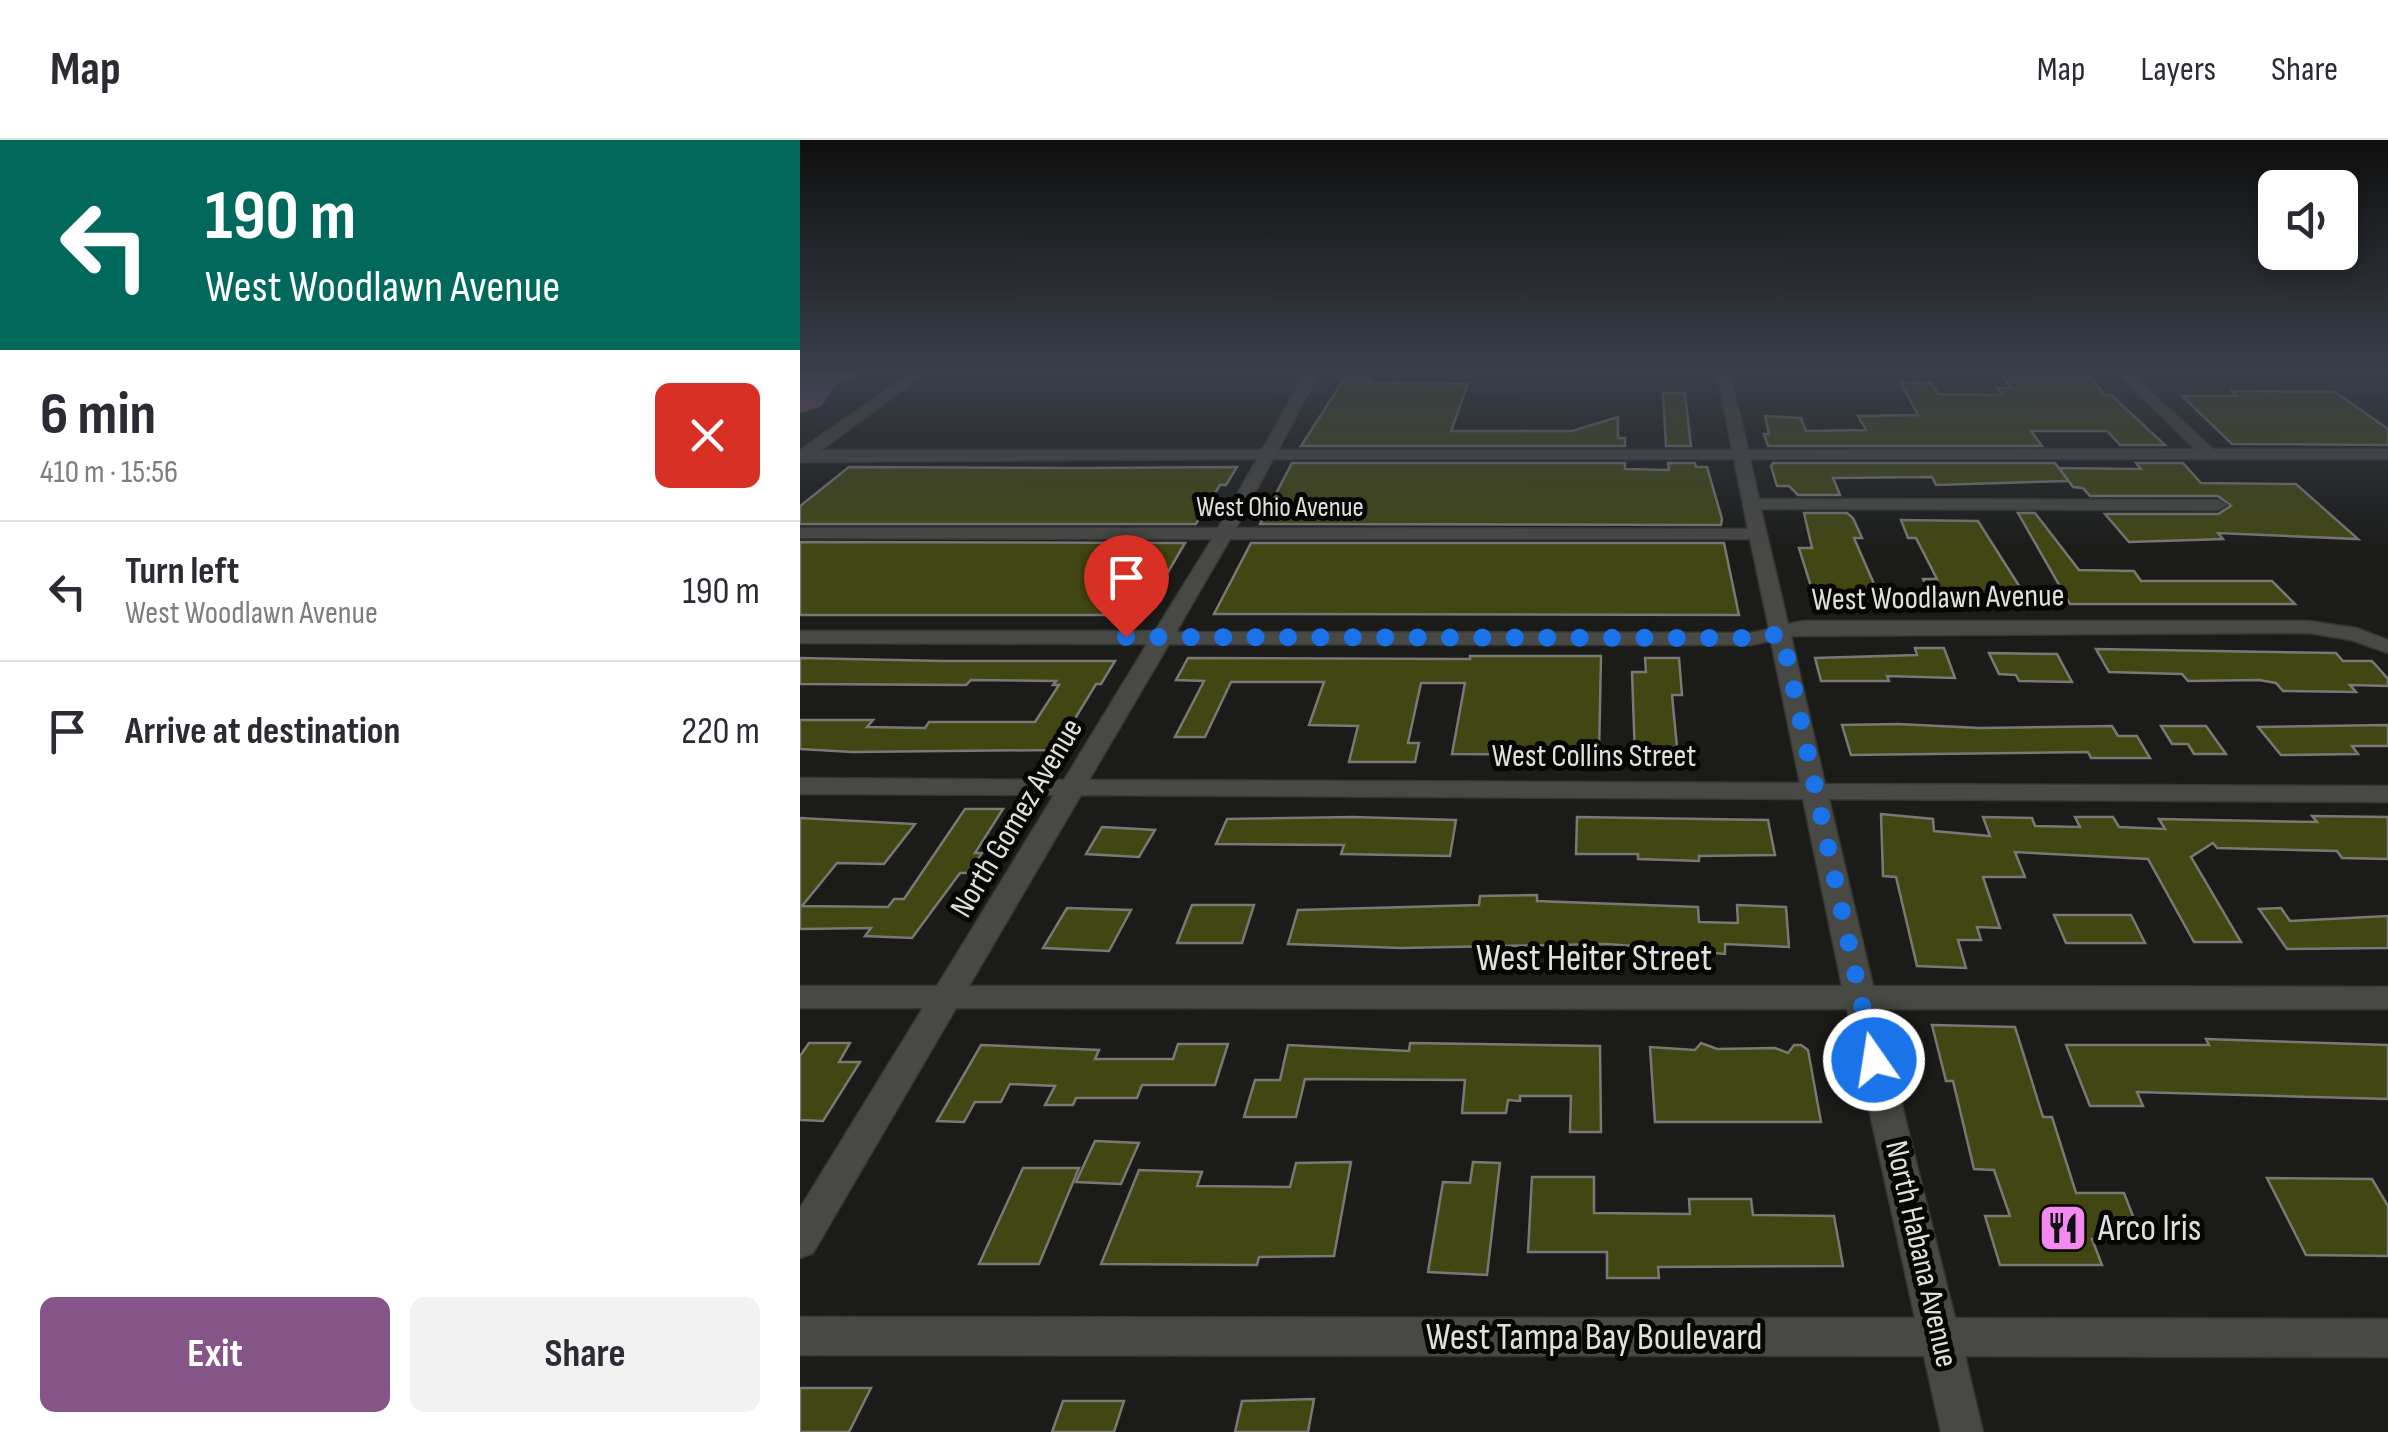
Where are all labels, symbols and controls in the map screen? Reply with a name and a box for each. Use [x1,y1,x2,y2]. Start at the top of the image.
text: Map [50,41,121,98]
text: Map [2037,48,2085,91]
text: Layers [2140,48,2216,91]
text: Share [2271,48,2338,91]
map controls [2258,170,2358,270]
button: sound [2258,170,2358,270]
text: 190 m [205,175,356,259]
icon: left [40,180,170,310]
text: West Woodlawn Avenue [205,260,560,315]
text: 6 min [40,379,156,451]
button: close [655,383,760,488]
text: 410 m · 15:56 [40,453,178,492]
street label: West Ohio Avenue [1196,491,1364,524]
pin [1084,535,1169,638]
text: Turn left [125,549,239,594]
icon: arrive [1099,550,1154,605]
icon: left [40,564,95,619]
text: 190 m [682,569,760,614]
street label: West Woodlawn Avenue [1811,576,2065,620]
text: West Woodlawn Avenue [125,594,378,633]
icon: arrive [40,704,95,759]
text: Arrive at destination [125,709,400,754]
text: 220 m [681,709,760,754]
street label: North Gomez Avenue [942,711,1092,925]
street label: West Collins Street [1492,737,1696,776]
street label: West Heiter Street [1476,936,1712,981]
position arrow [1822,1008,1926,1112]
street label: North Habana Avenue [1876,1137,1966,1371]
restaurant icon: Arco Iris [2037,1202,2089,1254]
place label: Arco Iris [2097,1206,2201,1251]
button: Exit [40,1297,390,1412]
button: Share [410,1297,760,1412]
street label: West Tampa Bay Boulevard [1426,1315,1762,1360]

